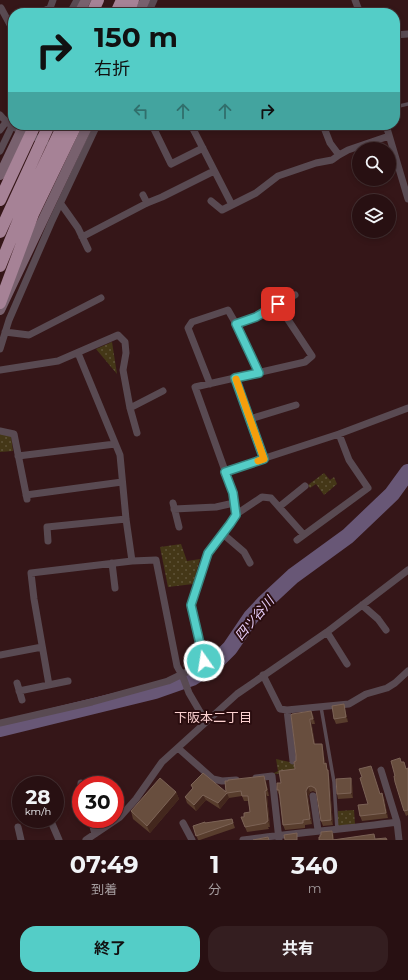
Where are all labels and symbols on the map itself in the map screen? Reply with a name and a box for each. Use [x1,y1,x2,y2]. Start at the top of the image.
pin [261,287,295,321]
water label: 四ツ谷川 [231,591,278,643]
position arrow [183,640,225,682]
district label: 下阪本二丁目 [174,709,252,725]
speed limit sign: 30 [72,776,124,828]

